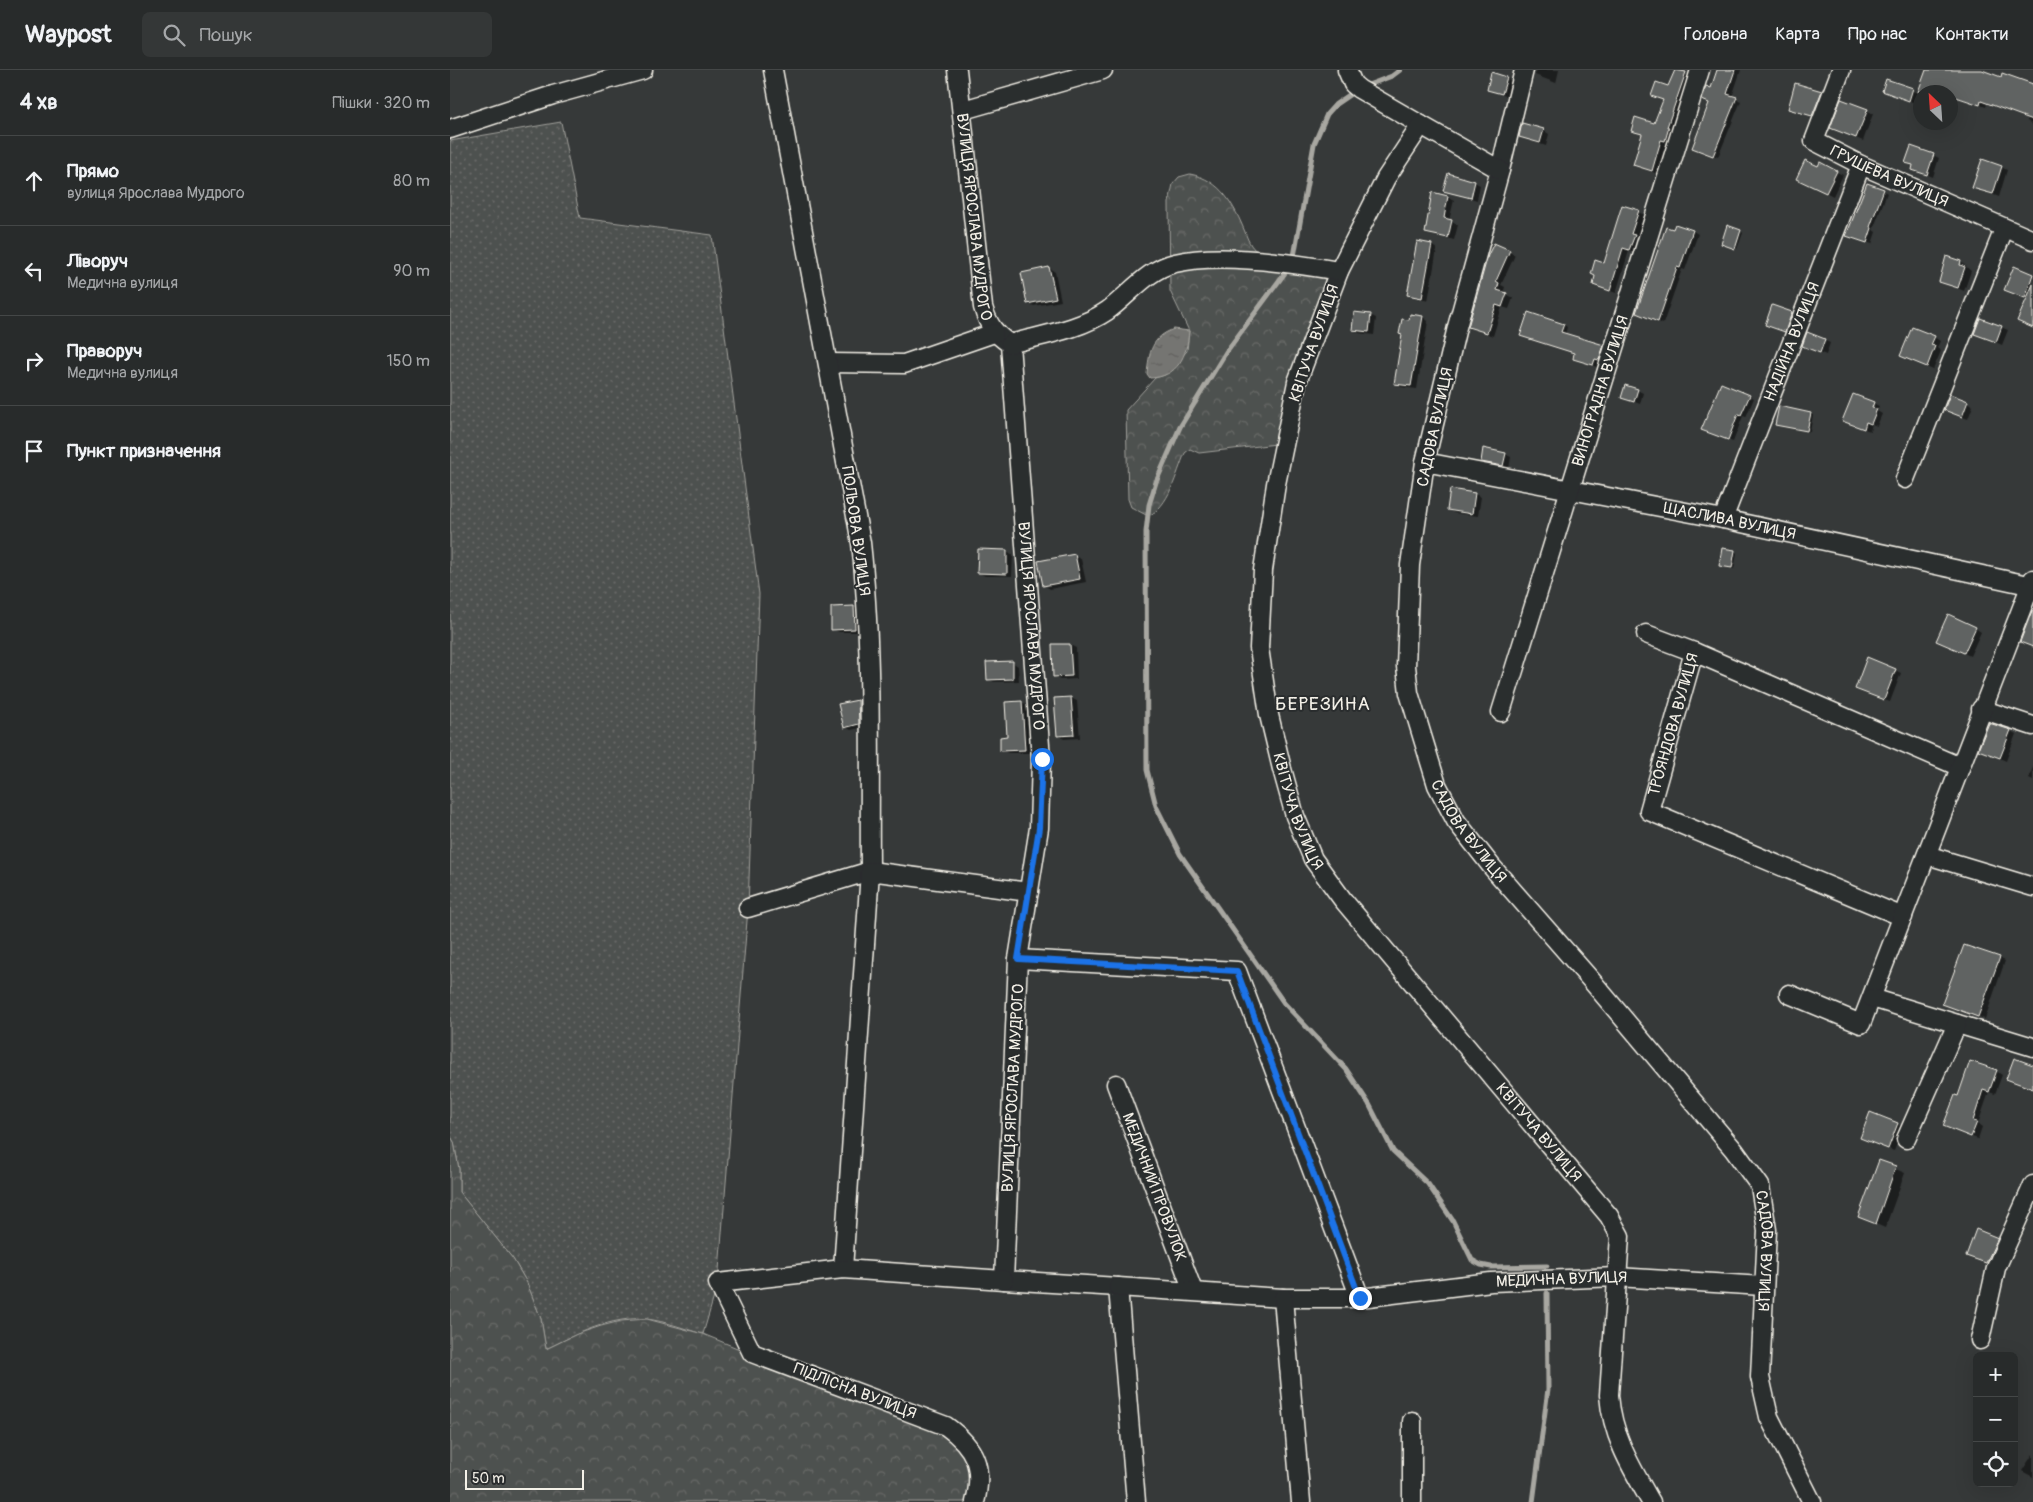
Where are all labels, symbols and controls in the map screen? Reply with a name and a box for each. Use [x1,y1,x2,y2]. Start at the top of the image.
search box [142,12,492,57]
text: Waypost [25,20,112,49]
icon: search [160,21,188,49]
text: Пошук [200,23,253,47]
text: Головна [1684,23,1747,46]
text: Карта [1775,23,1820,46]
text: Про нас [1848,23,1907,46]
text: Контакти [1935,23,2008,46]
north arrow [1913,85,1958,130]
text: 4 хв [20,89,58,116]
text: Пішки · 320 m [332,93,430,113]
street label: ВУЛИЦЯ ЯРОСЛАВА МУДРОГО [952,112,997,324]
street label: ГРУШЕВА ВУЛИЦЯ [1826,141,1951,212]
text: Прямо [67,159,119,183]
icon: ahead [20,167,48,195]
text: 80 m [393,171,430,191]
text: вулиця Ярослава Мудрого [67,183,245,203]
text: Ліворуч [67,249,128,273]
icon: left [20,257,48,285]
text: 90 m [393,261,430,281]
text: Медична вулиця [67,273,178,293]
street label: НАДІЙНА ВУЛИЦЯ [1760,279,1824,405]
street label: КВІТУЧА ВУЛИЦЯ [1284,282,1344,404]
street label: ВИНОГРАДНА ВУЛИЦЯ [1568,313,1633,469]
text: Праворуч [67,339,142,363]
icon: right [20,347,48,375]
text: 150 m [386,351,430,371]
text: Медична вулиця [67,363,178,383]
street label: САДОВА ВУЛИЦЯ [1413,366,1457,488]
icon: arrive [20,437,48,465]
text: Пункт призначення [67,439,221,463]
street label: ПОЛЬОВА ВУЛИЦЯ [837,465,875,597]
street label: ЩАСЛИВА ВУЛИЦЯ [1661,498,1798,544]
street label: ВУЛИЦЯ ЯРОСЛАВА МУДРОГО [1013,521,1049,731]
street label: ТРОЯНДОВА ВУЛИЦЯ [1644,651,1703,798]
district label: БЕРЕЗИНА [1275,692,1371,716]
route start [1031,748,1054,771]
street label: КВІТУЧА ВУЛИЦЯ [1268,751,1328,874]
street label: САДОВА ВУЛИЦЯ [1426,776,1511,887]
street label: ВУЛИЦЯ ЯРОСЛАВА МУДРОГО [998,983,1028,1193]
street label: КВІТУЧА ВУЛИЦЯ [1491,1079,1586,1186]
street label: МЕДИЧНИЙ ПРОВУЛОК [1118,1110,1191,1264]
street label: САДОВА ВУЛИЦЯ [1751,1189,1777,1312]
street label: МЕДИЧНА ВУЛИЦЯ [1496,1267,1628,1292]
route end [1349,1287,1372,1310]
map controls [1973,1352,2018,1487]
button: + [1973,1352,2018,1397]
street label: ПІДЛІСНА ВУЛИЦЯ [791,1358,919,1424]
button: − [1973,1397,2018,1442]
button: locate [1973,1442,2018,1487]
scale bar [465,1467,584,1490]
text: 50 m [472,1470,505,1487]

